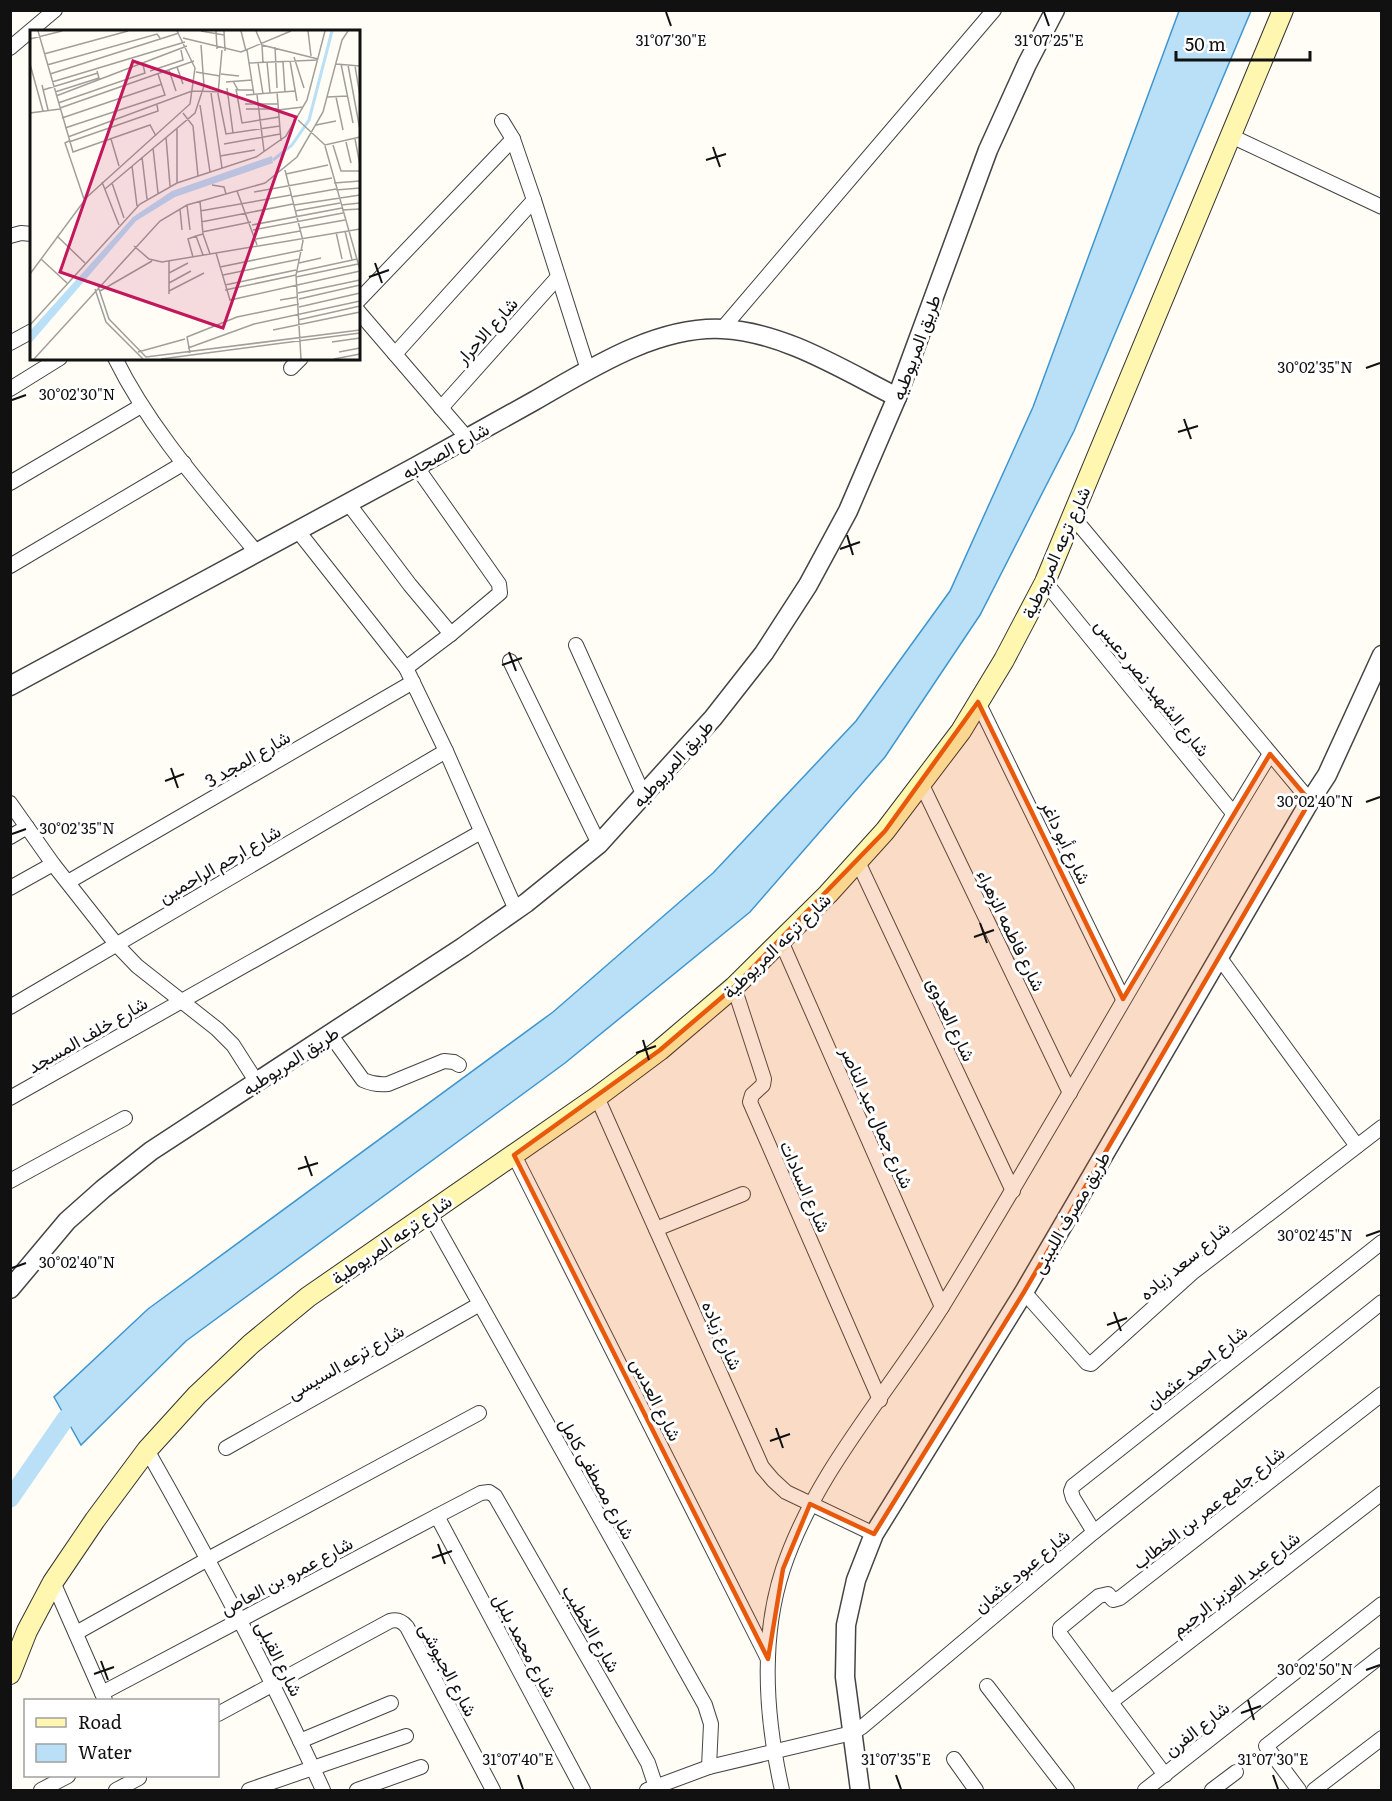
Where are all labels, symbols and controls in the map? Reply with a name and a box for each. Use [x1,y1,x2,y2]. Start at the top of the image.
scale bar [1176,24,1310,62]
text: 31°07'30"E [635,28,707,51]
text: 31°07'25"E [1014,28,1084,51]
inset map [30,30,360,360]
text: 50 m [1185,30,1226,57]
street label: شارع الاحرار [448,290,524,370]
street label: طريق المريوطيه [883,290,947,404]
text: 30°02'35"N [1277,355,1353,378]
text: 30°02'30"N [39,382,115,405]
street label: شارع الصحابه [396,415,494,485]
street label: شارع ترعه المريوطية [1014,482,1096,622]
street label: شارع الشهيد نصر دعبس [1089,612,1217,762]
street label: طريق المريوطيه [625,713,719,813]
street label: شارع المجد 3 [199,723,295,793]
text: 30°02'40"N [1277,789,1353,812]
street label: شارع أبو داغر [1035,795,1099,888]
text: 30°02'35"N [39,816,115,839]
street label: شارع ارحم الراحمين [153,817,285,909]
street label: شارع فاطمه الزهراء [971,865,1053,995]
street label: شارع ترعه المريوطية [716,886,836,1004]
street label: شارع العدوى [921,973,983,1065]
street label: شارع خلف المسجد [22,989,152,1079]
street label: طريق المريوطيه [236,1019,344,1101]
street label: شارع جمال عبد الناصر [834,1041,921,1192]
street label: شارع السادات [774,1136,838,1236]
street label: طريق مصرف اللبينى [1024,1146,1116,1278]
street label: شارع ترعه المريوطية [325,1187,457,1291]
street label: شارع سعد زياده [1133,1214,1235,1306]
text: 30°02'45"N [1277,1223,1353,1246]
text: 30°02'40"N [39,1250,115,1273]
street label: شارع زياده [696,1296,750,1374]
street label: شارع ترعه السيسى [281,1317,409,1405]
street label: شارع احمد عثمان [1139,1318,1253,1414]
street label: شارع العدس [624,1353,690,1445]
street label: شارع مصطفى كامل [553,1412,643,1544]
street label: شارع جامع عمر بن الخطاب [1126,1439,1290,1575]
street label: شارع عبود عثمان [967,1522,1075,1618]
street label: شارع عبد العزيز الرحيم [1165,1524,1305,1642]
street label: شارع عمرو بن العاص [215,1529,357,1621]
street label: شارع الخطيب [556,1579,628,1677]
street label: شارع محمد بلبل [487,1588,565,1702]
street label: شارع القبلى [249,1615,311,1701]
street label: شارع الجيوشى [413,1617,485,1721]
text: 30°02'50"N [1277,1657,1353,1680]
street label: شارع الفرن [1157,1694,1235,1762]
legend [24,1699,219,1777]
text: Road [78,1708,122,1735]
text: Water [78,1738,132,1765]
text: 31°07'40"E [482,1747,554,1770]
text: 31°07'35"E [861,1747,931,1770]
text: 31°07'30"E [1237,1747,1309,1770]

